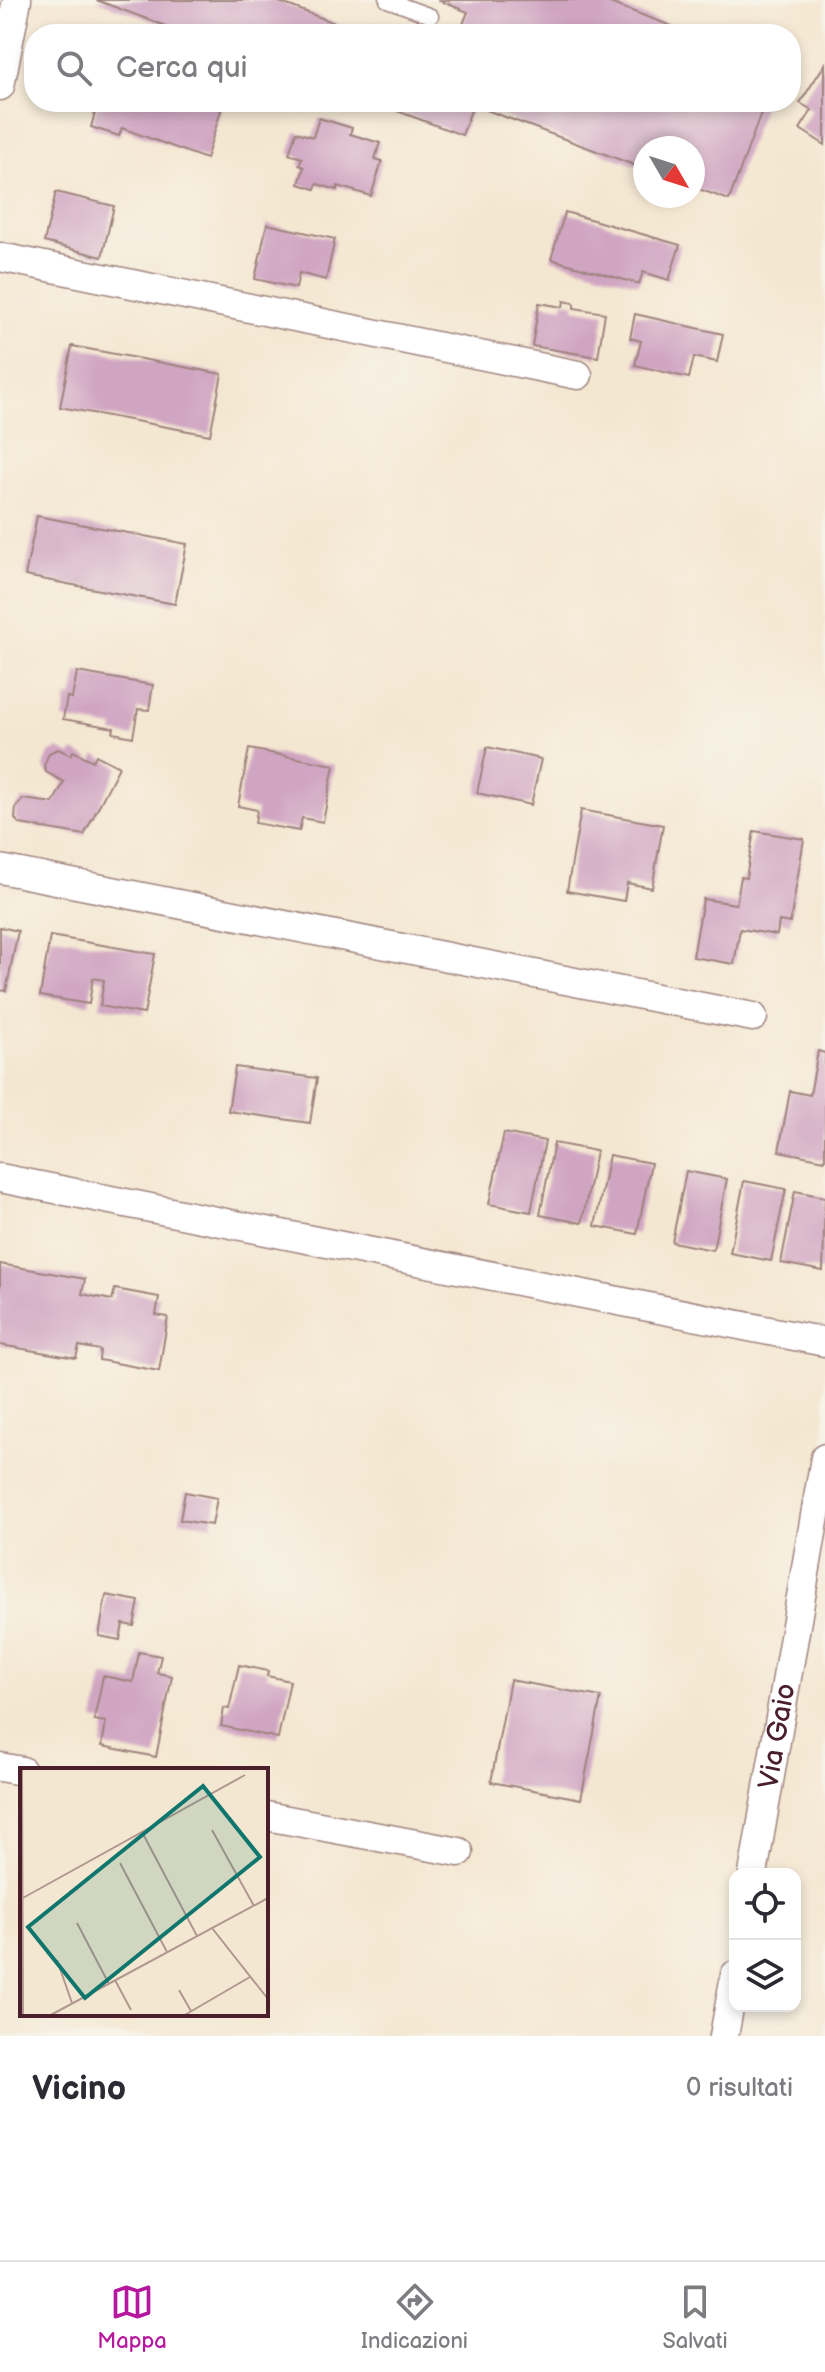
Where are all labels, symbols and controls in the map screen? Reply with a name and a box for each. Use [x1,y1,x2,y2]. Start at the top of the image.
search box [24,24,801,112]
icon: search [52,46,96,90]
text: Cerca qui [116,50,248,86]
north arrow [633,136,705,208]
street label: Via Gaio [752,1681,802,1791]
inset map [20,1768,268,2016]
map controls [729,1868,801,2012]
button: locate [729,1868,801,1940]
button: layers [729,1940,801,2012]
text: Vicino [32,2068,126,2109]
text: 0 risultati [686,2073,793,2104]
tab: Mappa [97,2280,167,2355]
tab: Indicazioni [361,2280,468,2355]
tab: Salvati [662,2280,728,2355]

